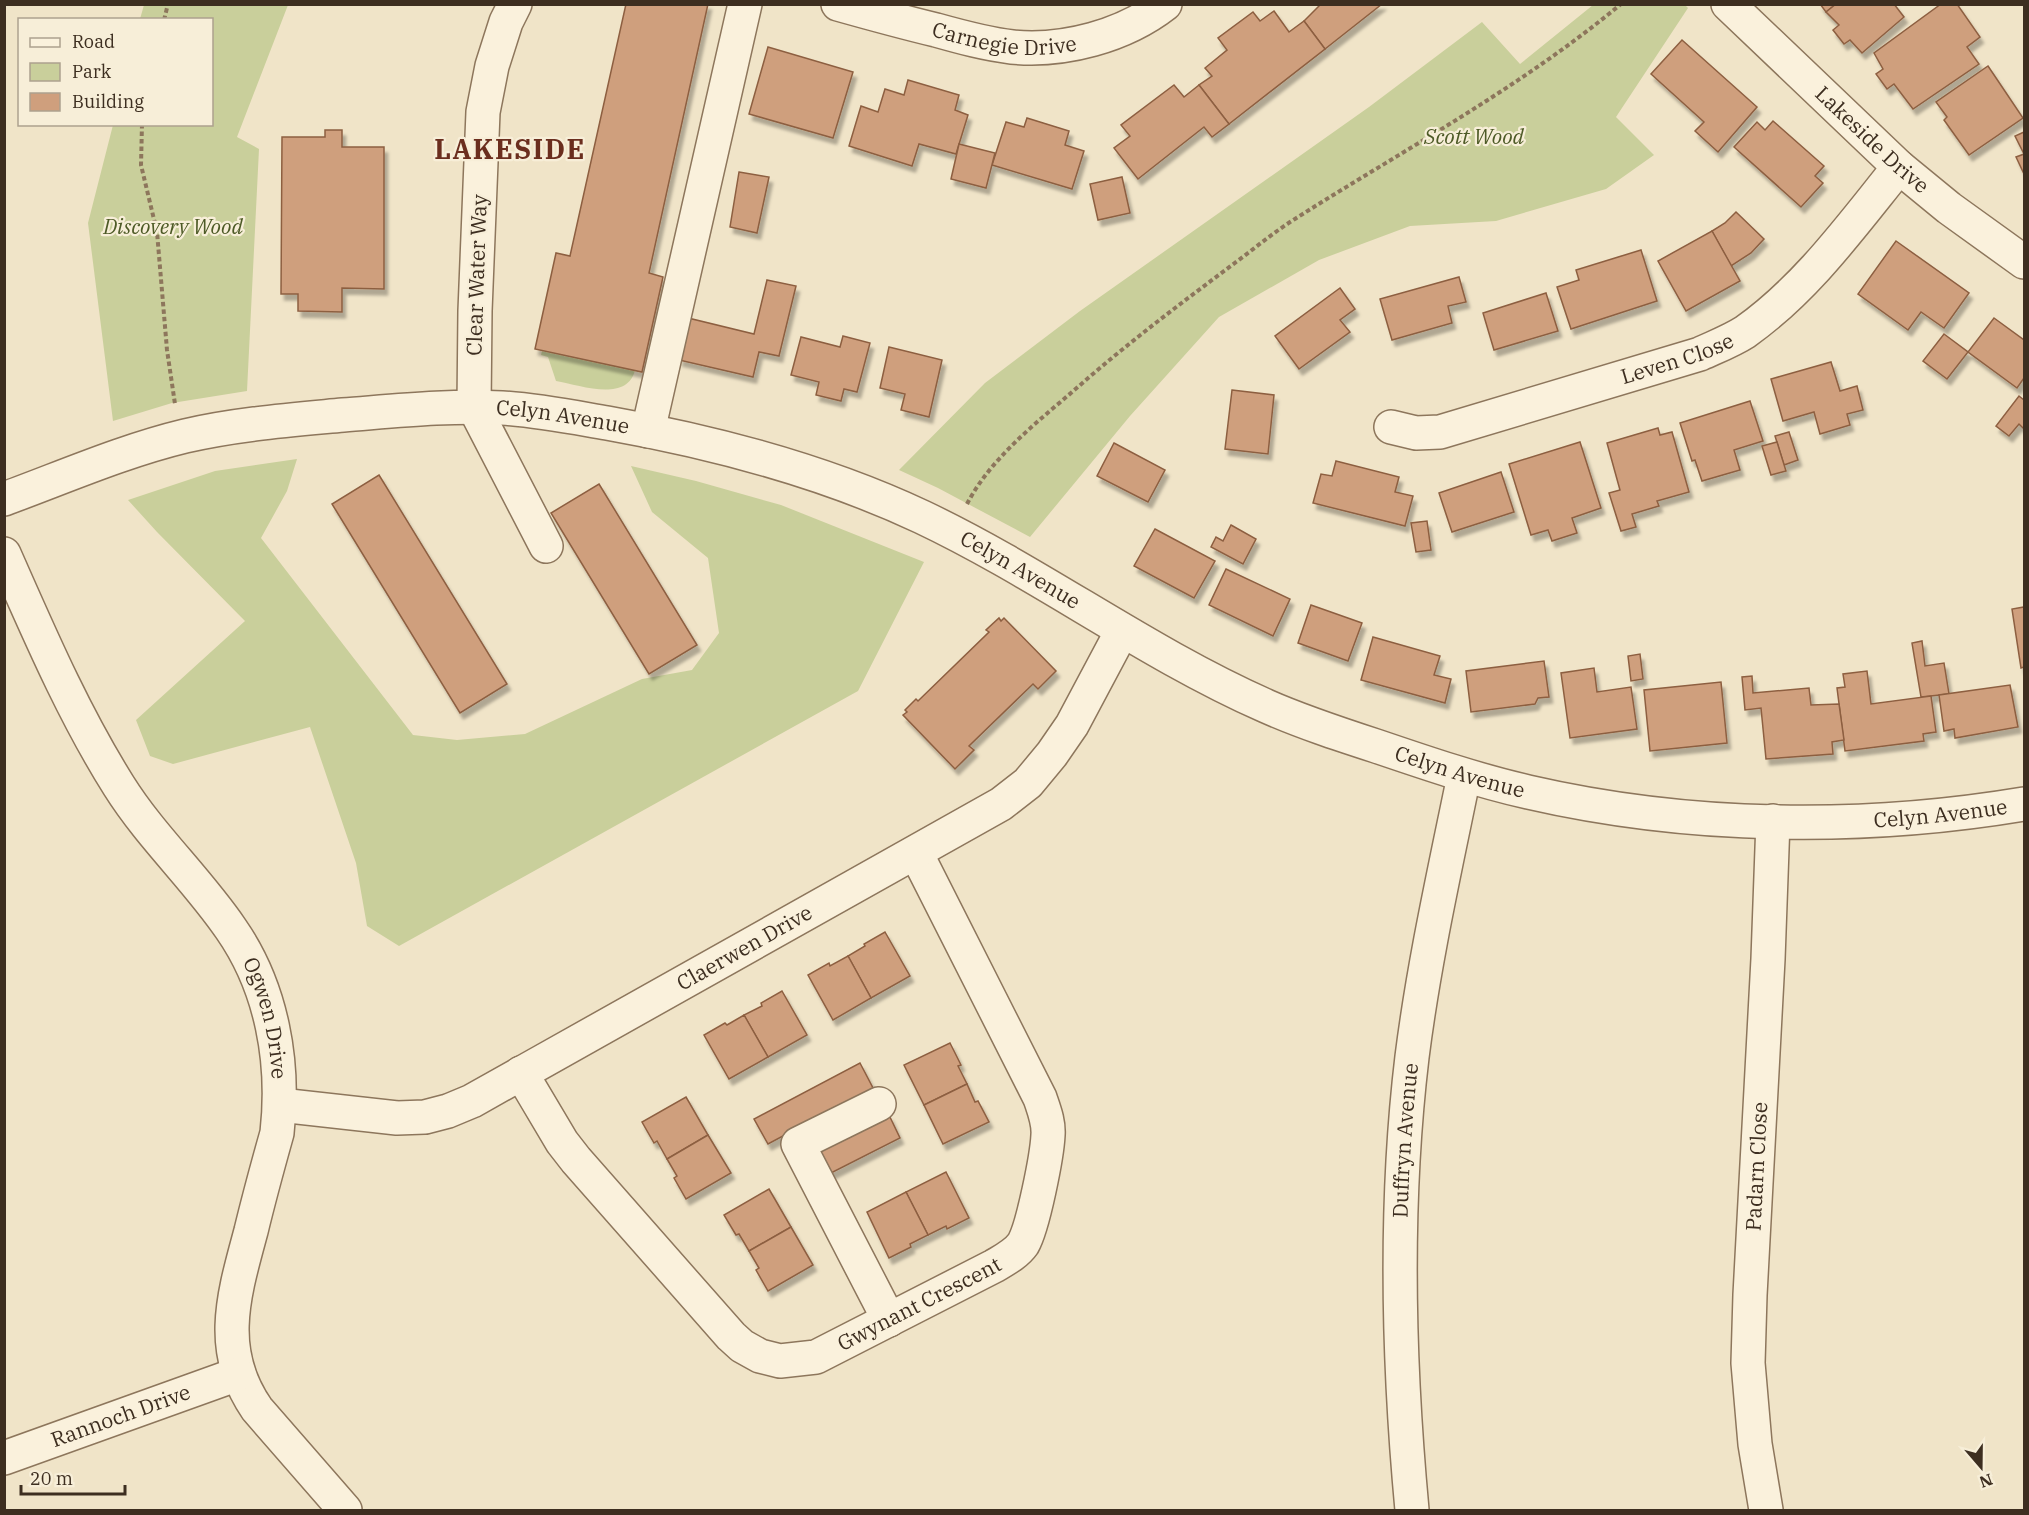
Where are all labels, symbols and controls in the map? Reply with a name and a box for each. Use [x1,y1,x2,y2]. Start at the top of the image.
street label: Carnegie Drive [929,15,1079,61]
legend [18,18,213,126]
text: Road [72,30,115,53]
text: Park [72,60,112,83]
street label: Lakeside Drive [1810,79,1935,199]
text: Building [72,90,144,113]
park label: Scott Wood [1423,122,1525,150]
district label: LAKESIDE [434,131,586,166]
street label: Clear Water Way [459,193,493,356]
park label: Discovery Wood [102,212,243,240]
street label: Leven Close [1617,326,1738,390]
street label: Celyn Avenue [495,393,632,440]
street label: Celyn Avenue [956,524,1086,615]
street label: Celyn Avenue [1391,738,1528,804]
street label: Celyn Avenue [1873,792,2009,833]
street label: Claerwen Drive [671,898,817,996]
street label: Ogwen Drive [237,952,294,1080]
street label: Duffryn Avenue [1386,1061,1424,1219]
street label: Padarn Close [1738,1101,1773,1232]
street label: Gwynant Crescent [832,1250,1006,1357]
street label: Rannoch Drive [47,1377,194,1453]
north arrow [1951,1437,2011,1497]
scale bar [21,1458,124,1496]
text: 20 m [30,1467,73,1490]
text: N [1977,1470,1995,1493]

